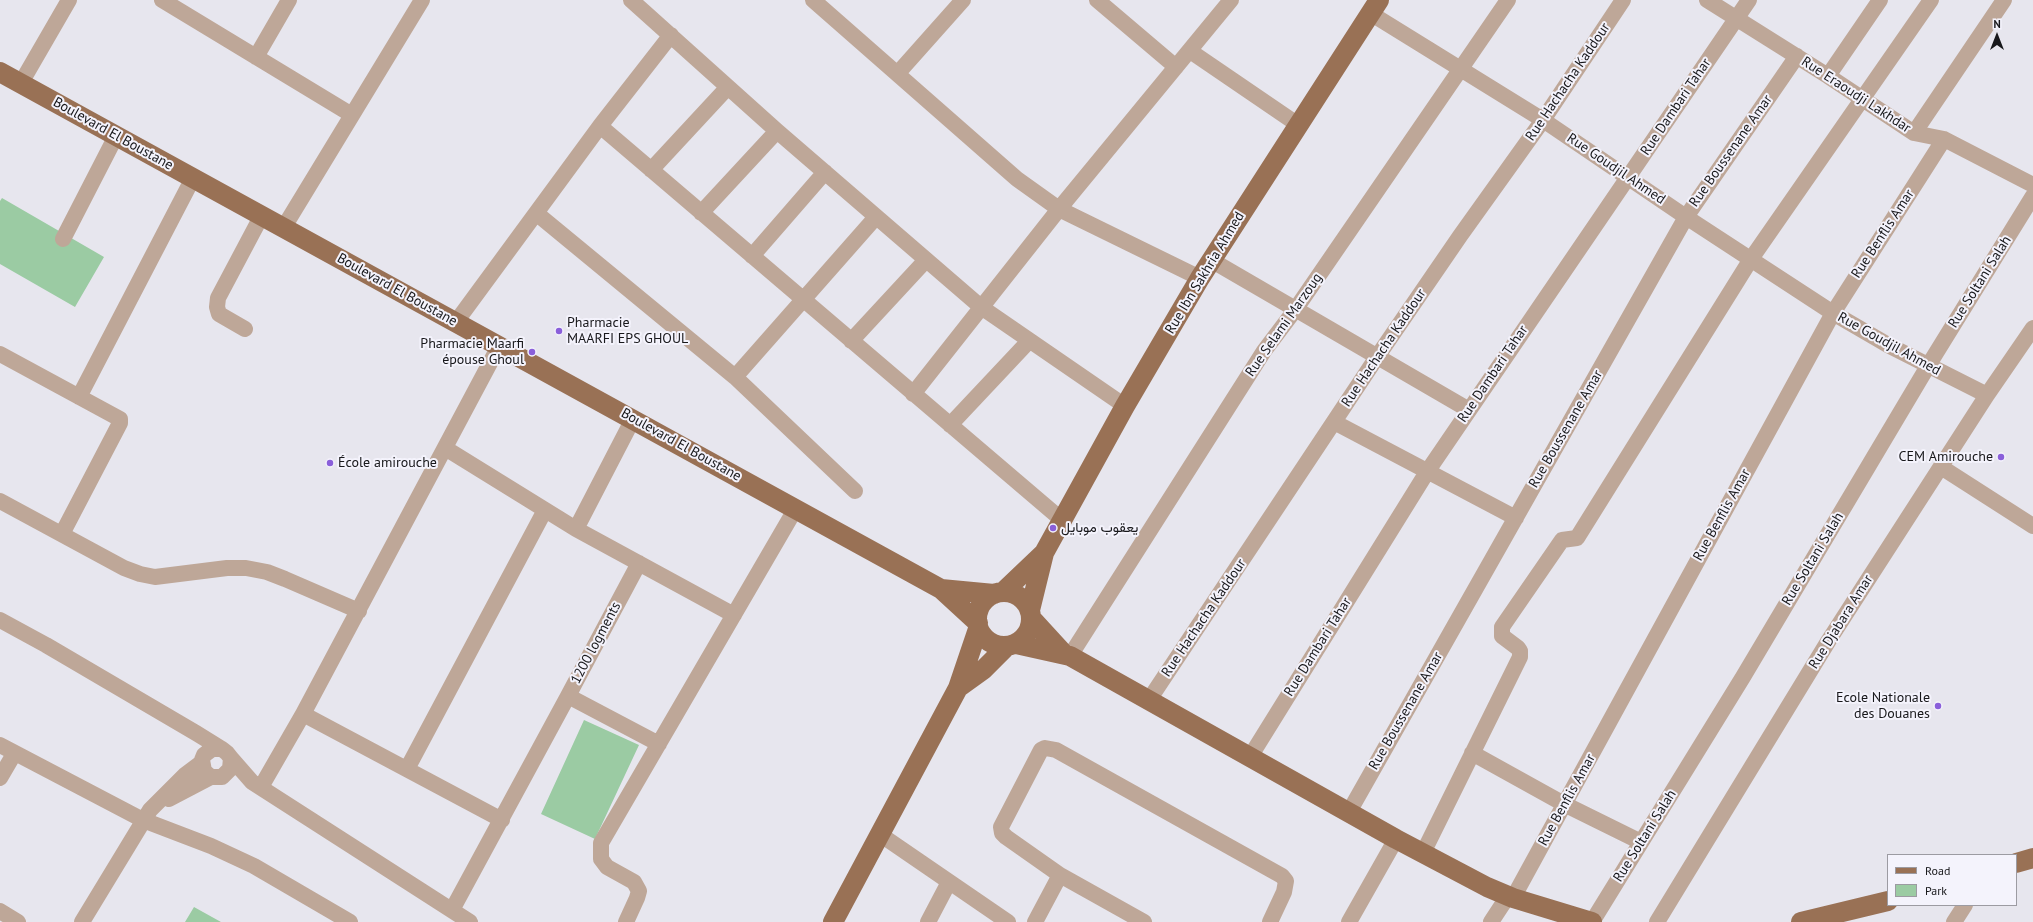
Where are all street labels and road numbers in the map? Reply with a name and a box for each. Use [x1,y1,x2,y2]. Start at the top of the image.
street label: Rue Hachacha Kaddour [1522,20,1614,144]
street label: Rue Eraoudji Lakhdar [1798,53,1914,137]
street label: Rue Dambari Tahar [1637,55,1715,159]
street label: Rue Boussenane Amar [1686,92,1776,210]
street label: Boulevard El Boustane [50,94,176,174]
street label: Rue Goudjil Ahmed [1564,130,1668,208]
street label: Rue Benflis Amar [1848,187,1918,281]
street label: Rue Ibn Sakhria Ahmed [1162,209,1248,337]
street label: Rue Soltani Salah [1945,233,2015,331]
street label: Boulevard El Boustane [334,250,460,330]
street label: Rue Selami Marzoug [1242,270,1326,380]
street label: Rue Hachacha Kaddour [1338,286,1430,410]
street label: Rue Goudjil Ahmed [1835,309,1943,379]
street label: Rue Dambari Tahar [1454,322,1532,426]
street label: Rue Boussenane Amar [1525,367,1607,491]
street label: Boulevard El Boustane [618,405,744,485]
street label: Rue Benflis Amar [1690,466,1754,564]
street label: Rue Soltani Salah [1779,509,1847,609]
street label: Rue Hachacha Kaddour [1158,556,1250,680]
street label: Rue Djabara Amar [1805,572,1877,672]
street label: Rue Dambari Tahar [1281,594,1355,700]
street label: 1200 logments [567,599,625,687]
street label: Rue Boussenane Amar [1365,649,1447,773]
street label: Rue Benflis Amar [1535,751,1599,849]
street label: Rue Soltani Salah [1610,787,1680,885]

